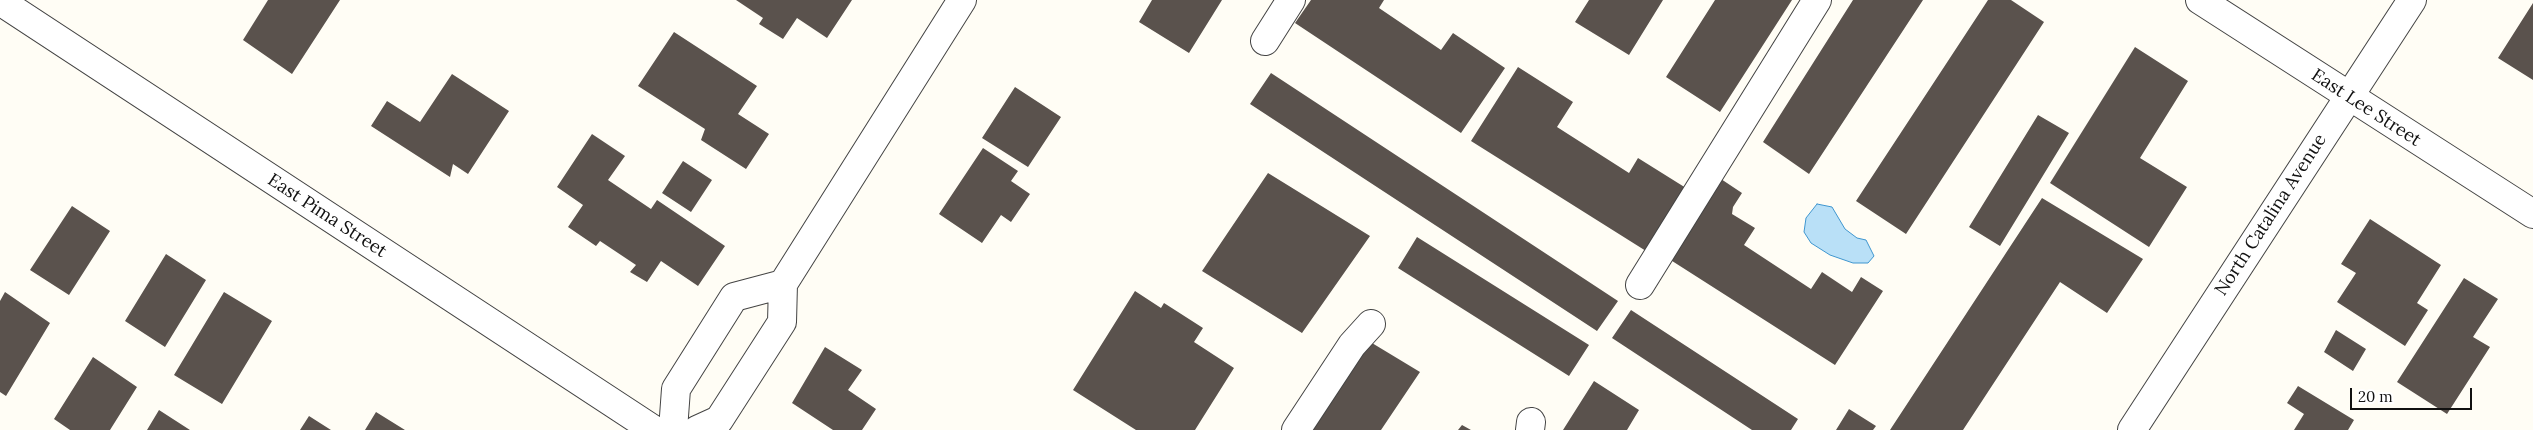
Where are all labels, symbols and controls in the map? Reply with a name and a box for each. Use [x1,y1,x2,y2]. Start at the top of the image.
street label: East Lee Street [2307,65,2425,151]
street label: North Catalina Avenue [2211,130,2331,300]
street label: East Pima Street [263,169,391,263]
scale bar [2353,378,2476,410]
text: 20 m [2358,387,2393,406]

